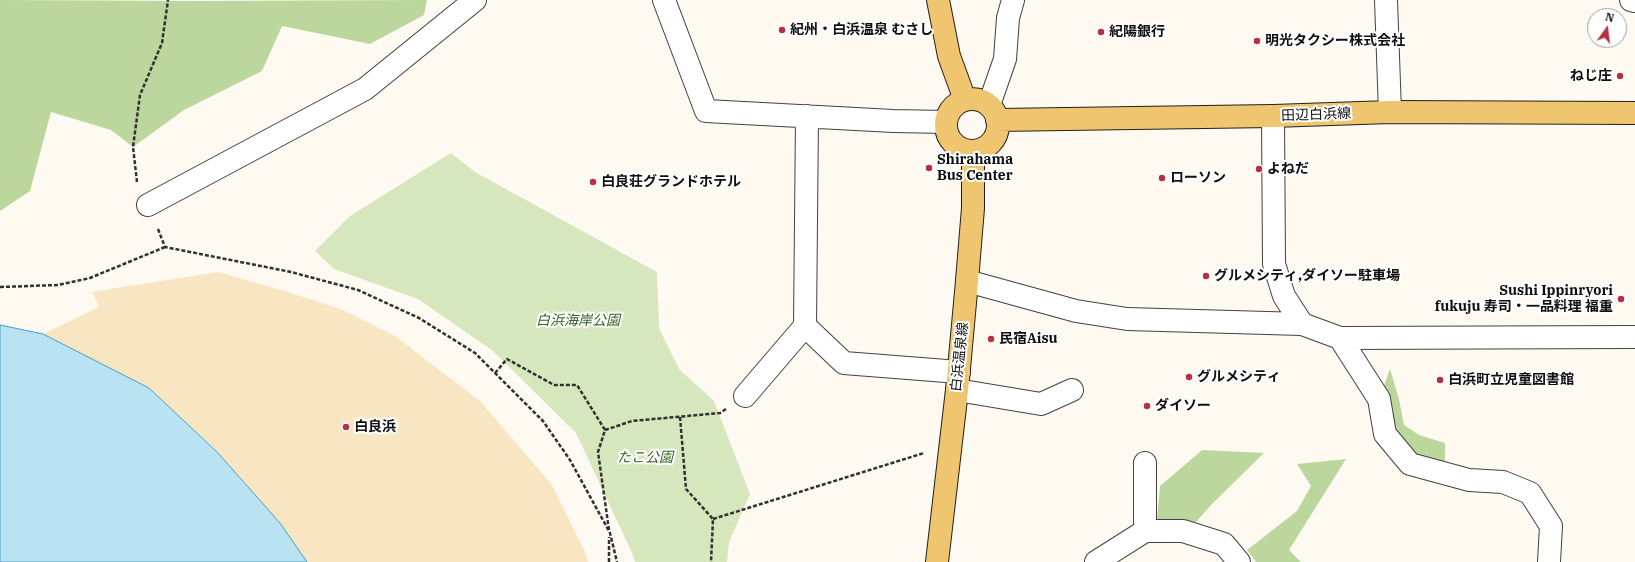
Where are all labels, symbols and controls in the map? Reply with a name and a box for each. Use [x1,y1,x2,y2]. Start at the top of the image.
north arrow [1587,8,1627,48]
text: N [1604,9,1616,25]
place label: 紀州・白浜温泉 むさし [790,22,933,38]
place label: 紀陽銀行 [1109,24,1165,40]
marker: 紀州・白浜温泉 むさし [777,25,787,35]
marker: 紀陽銀行 [1096,27,1106,37]
place label: 明光タクシー株式会社 [1265,33,1405,49]
marker: 明光タクシー株式会社 [1252,36,1262,46]
place label: ねじ庄 [1570,68,1612,84]
marker: ねじ庄 [1615,71,1625,81]
street label: 田辺白浜線 [1281,105,1351,125]
place label: Shirahama Bus Center [937,152,1013,184]
place label: よねだ [1267,161,1309,177]
marker: Shirahama Bus Center [924,163,934,173]
marker: よねだ [1254,164,1264,174]
place label: ローソン [1170,170,1226,186]
marker: ローソン [1157,173,1167,183]
place label: 白良荘グランドホテル [601,174,741,190]
marker: 白良荘グランドホテル [588,177,598,187]
place label: グルメシティ,ダイソー駐車場 [1214,268,1400,284]
marker: グルメシティ,ダイソー駐車場 [1201,271,1211,281]
place label: Sushi Ippinryori fukuju 寿司・一品料理 福重 [1435,283,1613,316]
marker: Sushi Ippinryori fukuju 寿司・一品料理 福重 [1616,294,1626,304]
park label: 白浜海岸公園 [536,313,620,329]
street label: 白浜温泉線 [948,321,972,393]
place label: 民宿Aisu [999,331,1058,347]
marker: 民宿Aisu [986,334,996,344]
place label: グルメシティ [1197,369,1281,385]
marker: グルメシティ [1184,372,1194,382]
place label: 白浜町立児童図書館 [1448,372,1574,388]
marker: 白浜町立児童図書館 [1435,375,1445,385]
place label: ダイソー [1155,398,1211,414]
marker: ダイソー [1142,401,1152,411]
place label: 白良浜 [354,419,396,435]
marker: 白良浜 [341,422,351,432]
park label: たこ公園 [617,450,673,466]

